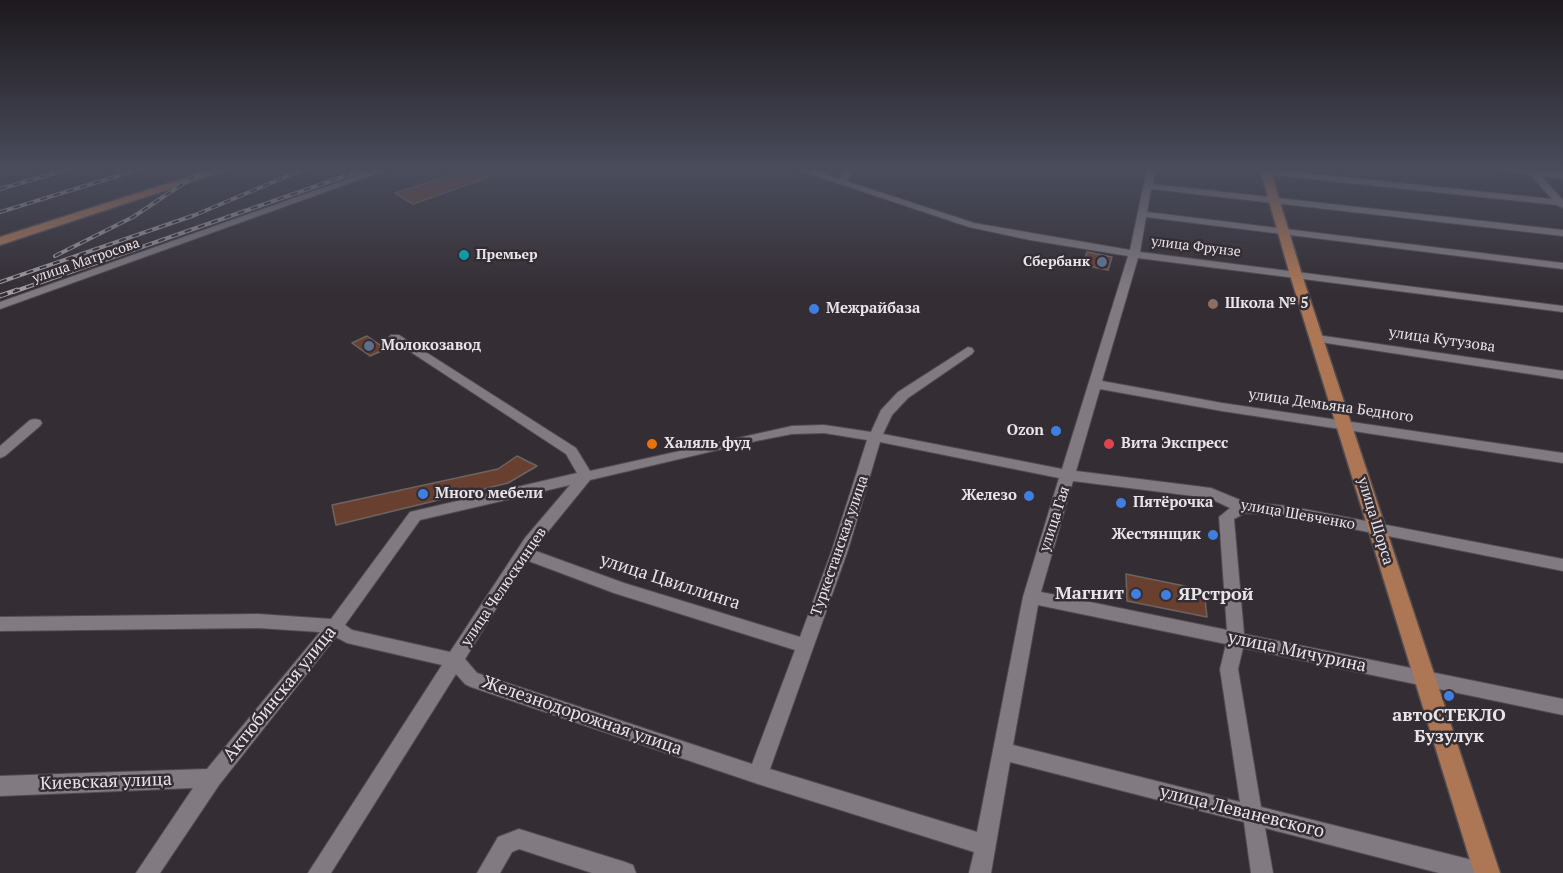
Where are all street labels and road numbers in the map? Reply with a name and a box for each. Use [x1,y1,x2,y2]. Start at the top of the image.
street label: улица Фрунзе [1150,233,1242,261]
street label: улица Матросова [30,235,142,287]
street label: улица Кутузова [1388,324,1496,356]
street label: улица Демьяна Бедного [1247,386,1415,426]
street label: Туркестанская улица [807,473,873,619]
street label: улица Щорса [1353,475,1397,567]
street label: улица Гая [1036,484,1074,554]
street label: улица Шевченко [1239,496,1357,534]
street label: улица Челюскинцев [457,524,551,650]
street label: улица Цвиллинга [597,549,743,615]
street label: Актюбинская улица [219,622,341,766]
street label: улица Мичурина [1226,627,1368,677]
street label: Железнодорожная улица [479,672,685,760]
street label: Киевская улица [40,769,172,795]
street label: улица Леваневского [1158,781,1326,843]

